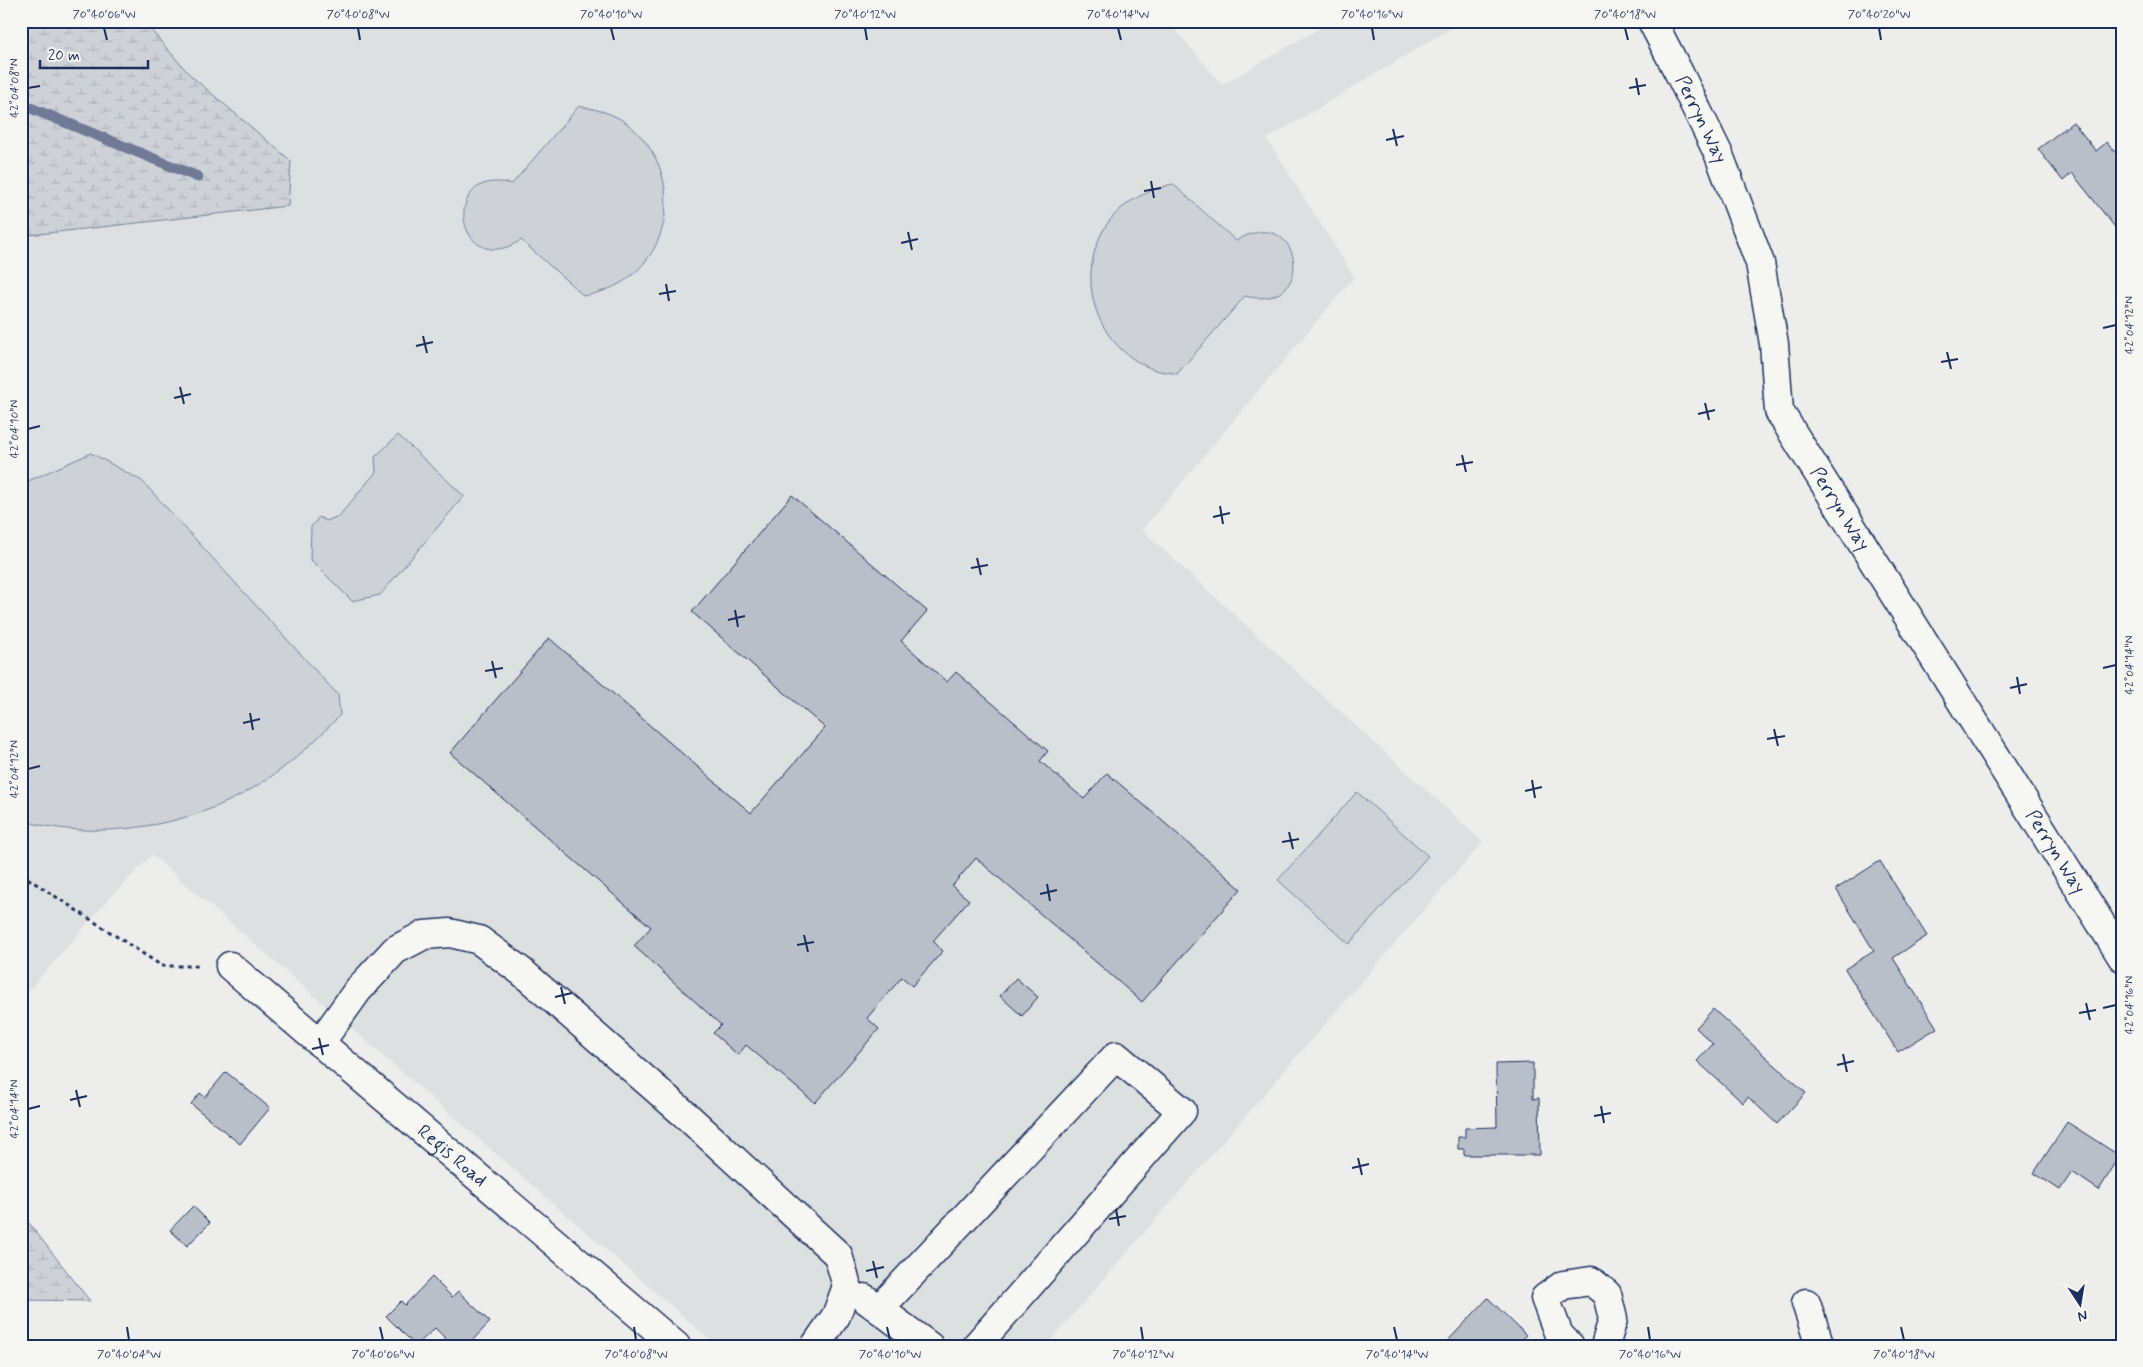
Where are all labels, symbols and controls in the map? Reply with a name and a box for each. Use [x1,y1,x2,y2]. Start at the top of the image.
text: 70°40'06"W [72,7,136,23]
text: 70°40'08"W [326,7,390,23]
text: 70°40'10"W [580,7,642,23]
text: 70°40'12"W [834,7,896,23]
text: 70°40'14"W [1087,7,1149,23]
text: 70°40'16"W [1341,7,1403,23]
text: 70°40'18"W [1594,7,1656,23]
text: 70°40'20"W [1848,7,1910,23]
scale bar [40,38,148,70]
text: 20 m [48,46,80,66]
text: 42°04'08"N [7,58,23,118]
street label: Perryn Way [1670,71,1733,167]
text: 42°04'12"N [2122,296,2138,354]
text: 42°04'10"N [7,400,23,458]
street label: Perryn Way [1805,462,1876,556]
text: 42°04'14"N [2122,636,2138,694]
text: 42°04'12"N [7,740,23,798]
street label: Perryn Way [2020,805,2091,899]
text: 42°04'16"N [2122,976,2138,1034]
text: 42°04'14"N [7,1080,23,1138]
street label: Regis Road [412,1119,492,1192]
north arrow [2056,1280,2106,1330]
text: N [2076,1306,2089,1326]
text: 70°40'04"W [97,1347,161,1363]
text: 70°40'06"W [351,1347,415,1363]
text: 70°40'08"W [604,1347,668,1363]
text: 70°40'10"W [859,1347,921,1363]
text: 70°40'12"W [1112,1347,1174,1363]
text: 70°40'14"W [1366,1347,1428,1363]
text: 70°40'16"W [1619,1347,1681,1363]
text: 70°40'18"W [1873,1347,1935,1363]

